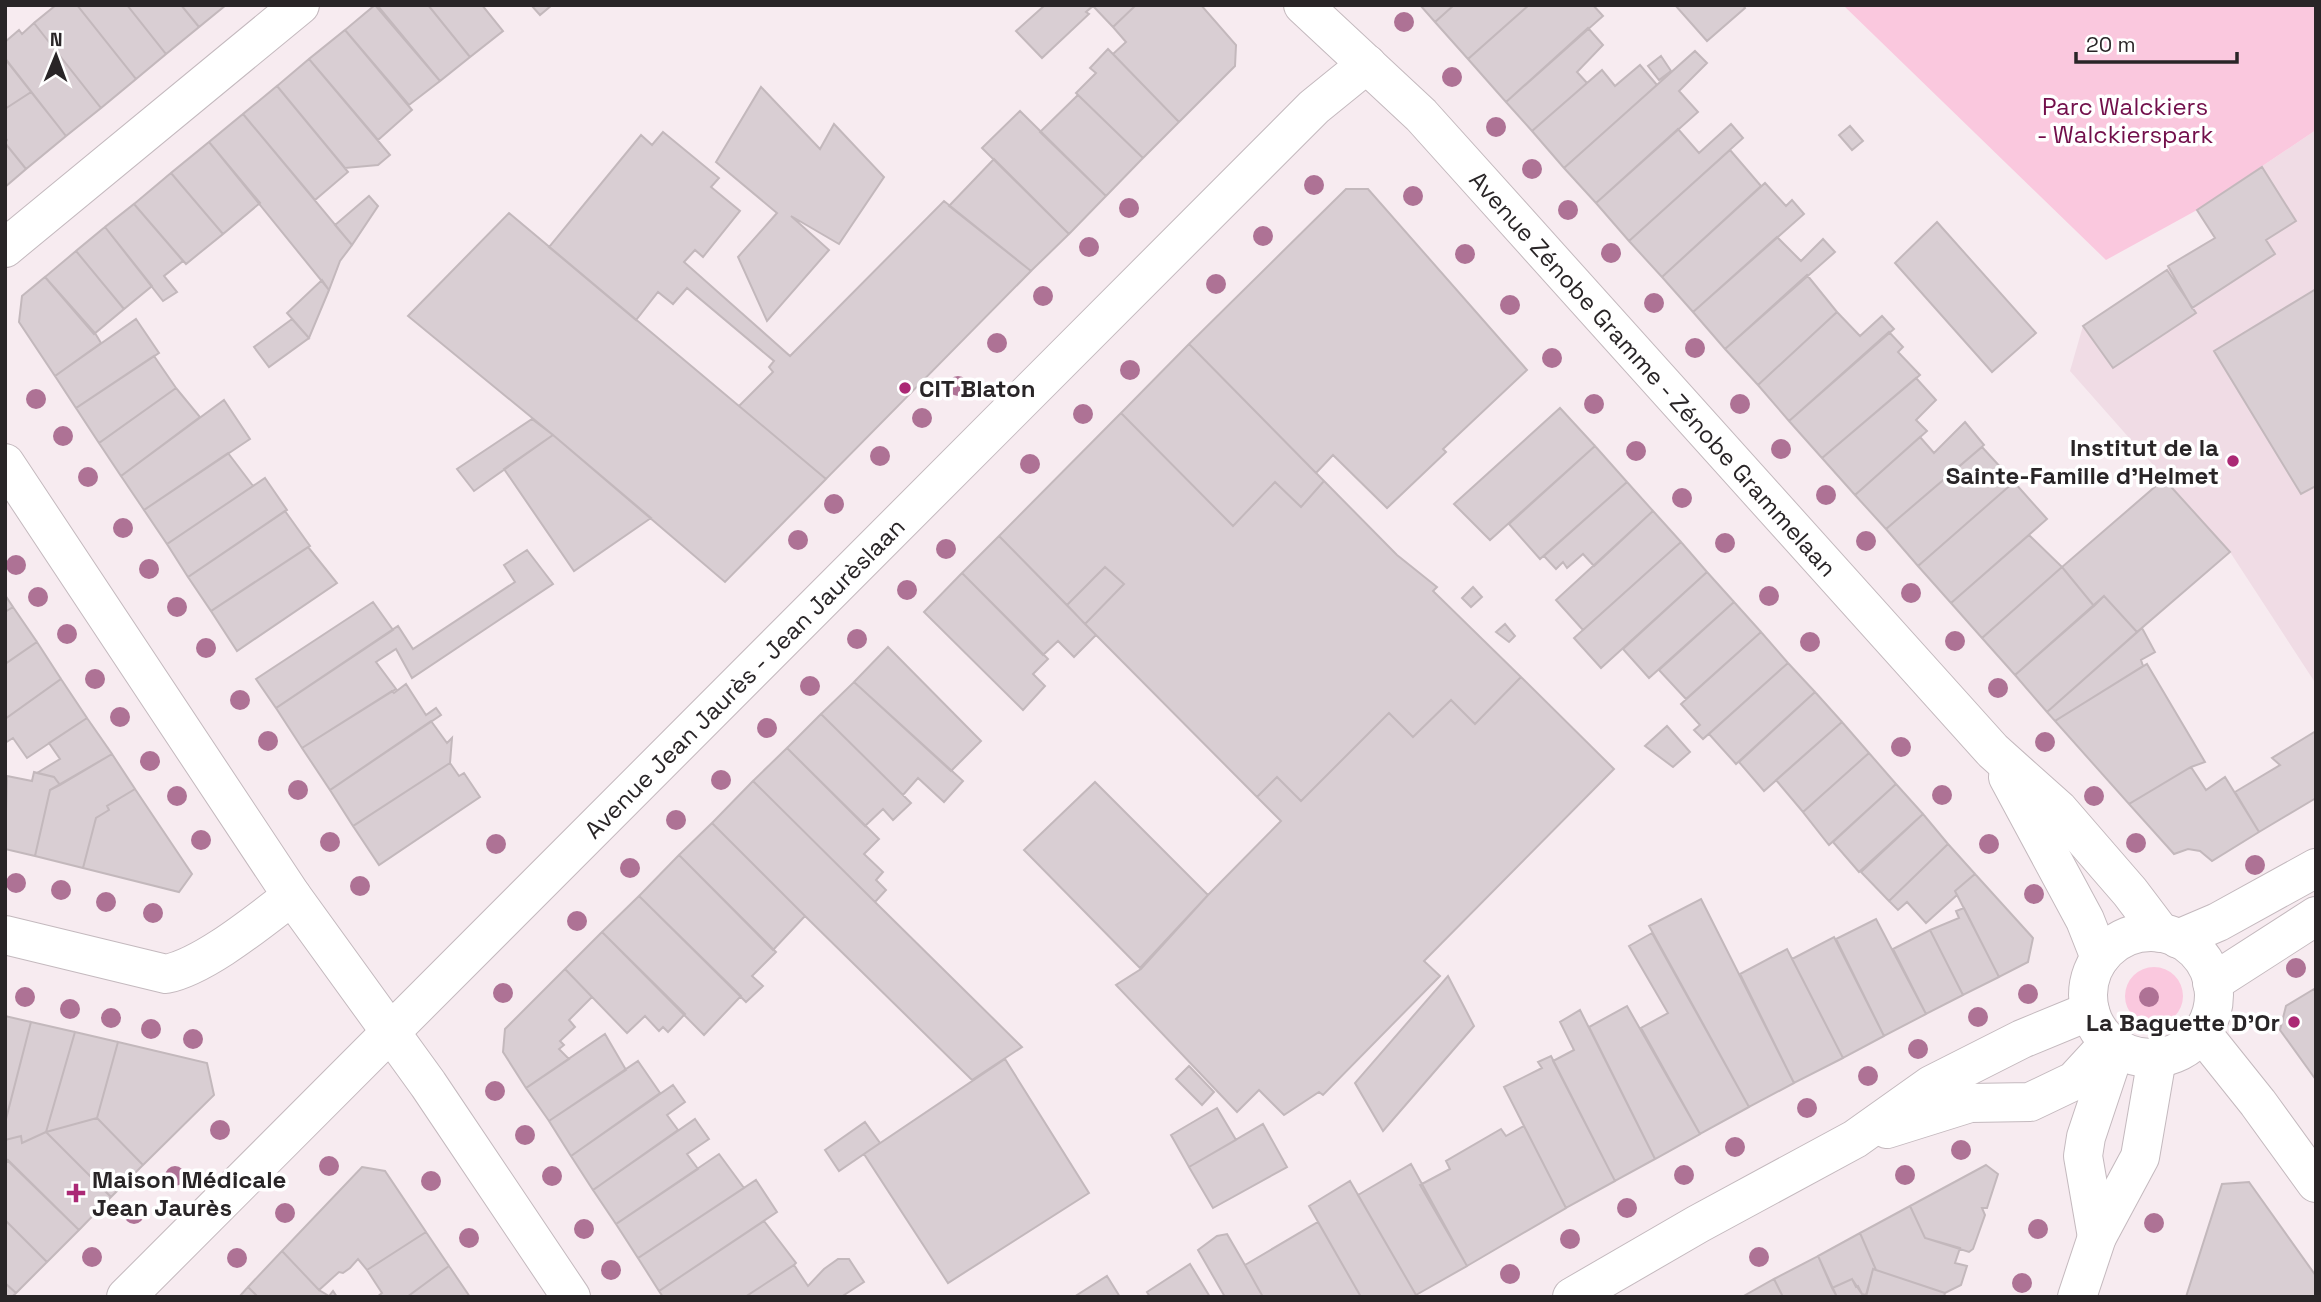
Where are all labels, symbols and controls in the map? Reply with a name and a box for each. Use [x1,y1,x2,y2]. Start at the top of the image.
north arrow [21,21,91,91]
scale bar [2076,21,2237,65]
text: N [50,27,63,52]
text: 20 m [2086,31,2136,58]
park label: Parc Walckiers - Walckierspark [2037,91,2213,150]
street label: Avenue Zénobe Gramme - Zénobe Grammelaan [1463,164,1844,583]
place label: CIT Blaton [919,373,1036,404]
marker: CIT Blaton [897,380,913,396]
place label: Institut de la Sainte-Famille d'Helmet [1946,432,2219,491]
marker: Institut de la Sainte-Famille d'Helmet [2225,453,2241,469]
street label: Avenue Jean Jaurès - Jean Jaurèslaan [577,511,911,845]
place label: La Baguette D'Or [2086,1007,2280,1038]
marker: La Baguette D'Or [2286,1014,2302,1030]
place label: Maison Médicale Jean Jaurès [92,1164,286,1223]
marker: Maison Médicale Jean Jaurès [66,1183,86,1203]

